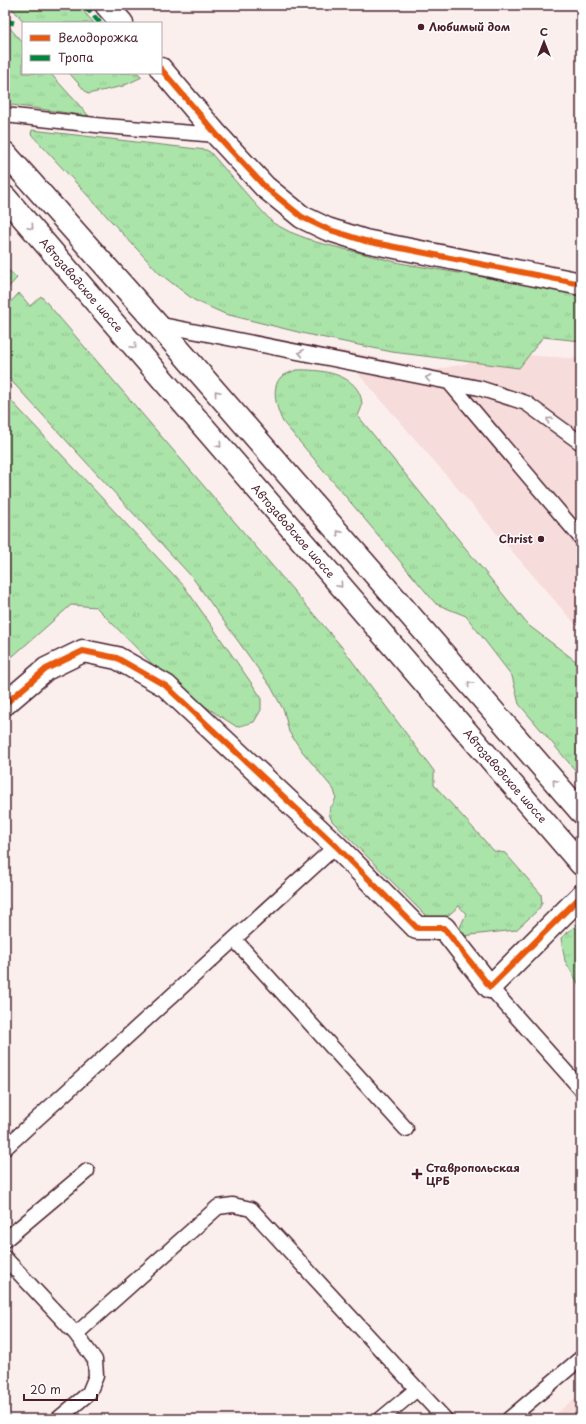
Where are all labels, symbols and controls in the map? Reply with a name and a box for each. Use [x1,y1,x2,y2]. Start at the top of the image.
place label: Любимый дом [429,18,510,35]
legend [22,22,162,74]
marker: Любимый дом [416,22,426,32]
north arrow [524,22,564,62]
text: С [540,23,548,40]
text: Велодорожка [58,28,138,46]
text: Тропа [58,48,94,66]
one-way arrow [26,222,33,229]
street label: Автозаводское шоссе [36,234,127,336]
one-way arrow [129,342,136,349]
one-way arrow [298,349,304,357]
one-way arrow [425,374,431,383]
one-way arrow [214,390,221,398]
one-way arrow [547,418,554,425]
one-way arrow [214,440,221,447]
street label: Автозаводское шоссе [248,480,339,582]
place label: Christ [499,530,533,547]
one-way arrow [336,531,343,538]
marker: Christ [536,534,546,544]
one-way arrow [336,581,343,588]
one-way arrow [468,682,475,689]
street label: Автозаводское шоссе [460,725,551,827]
one-way arrow [553,780,560,787]
place label: Ставропольская ЦРБ [426,1159,520,1189]
marker: Ставропольская ЦРБ [411,1168,423,1180]
scale bar [24,1376,97,1402]
text: 20 m [30,1380,61,1398]

